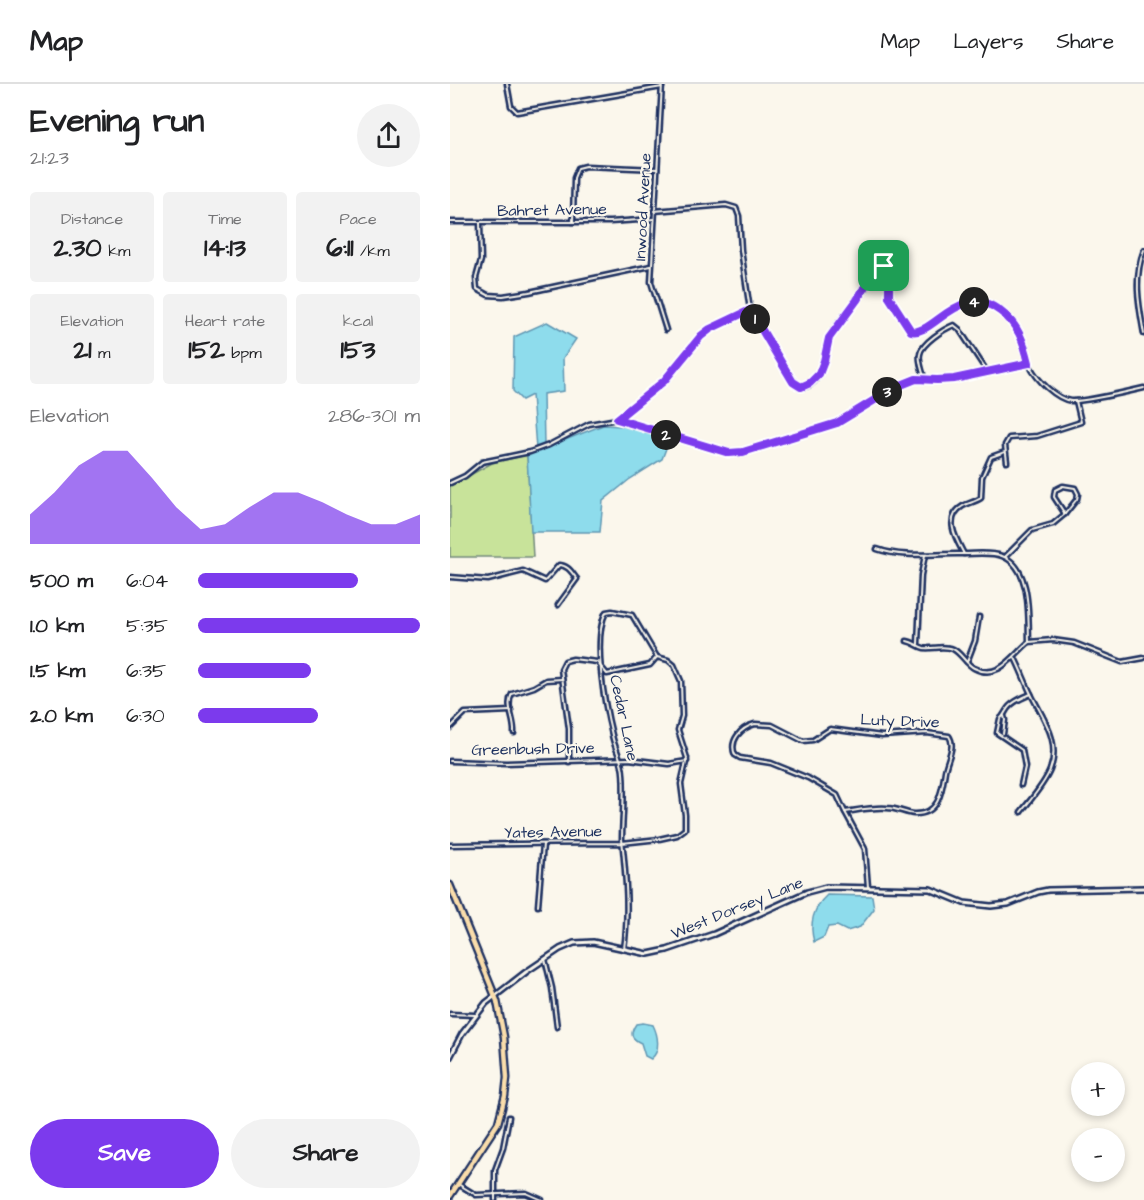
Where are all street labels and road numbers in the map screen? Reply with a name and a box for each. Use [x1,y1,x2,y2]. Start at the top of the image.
street label: Inwood Avenue [629,152,657,261]
street label: Bahret Avenue [497,198,607,222]
street label: Cedar Lane [604,673,644,763]
street label: Luty Drive [860,709,940,734]
street label: Greenbush Drive [471,737,595,761]
street label: Yates Avenue [504,820,603,844]
street label: West Dorsey Lane [668,871,807,945]

